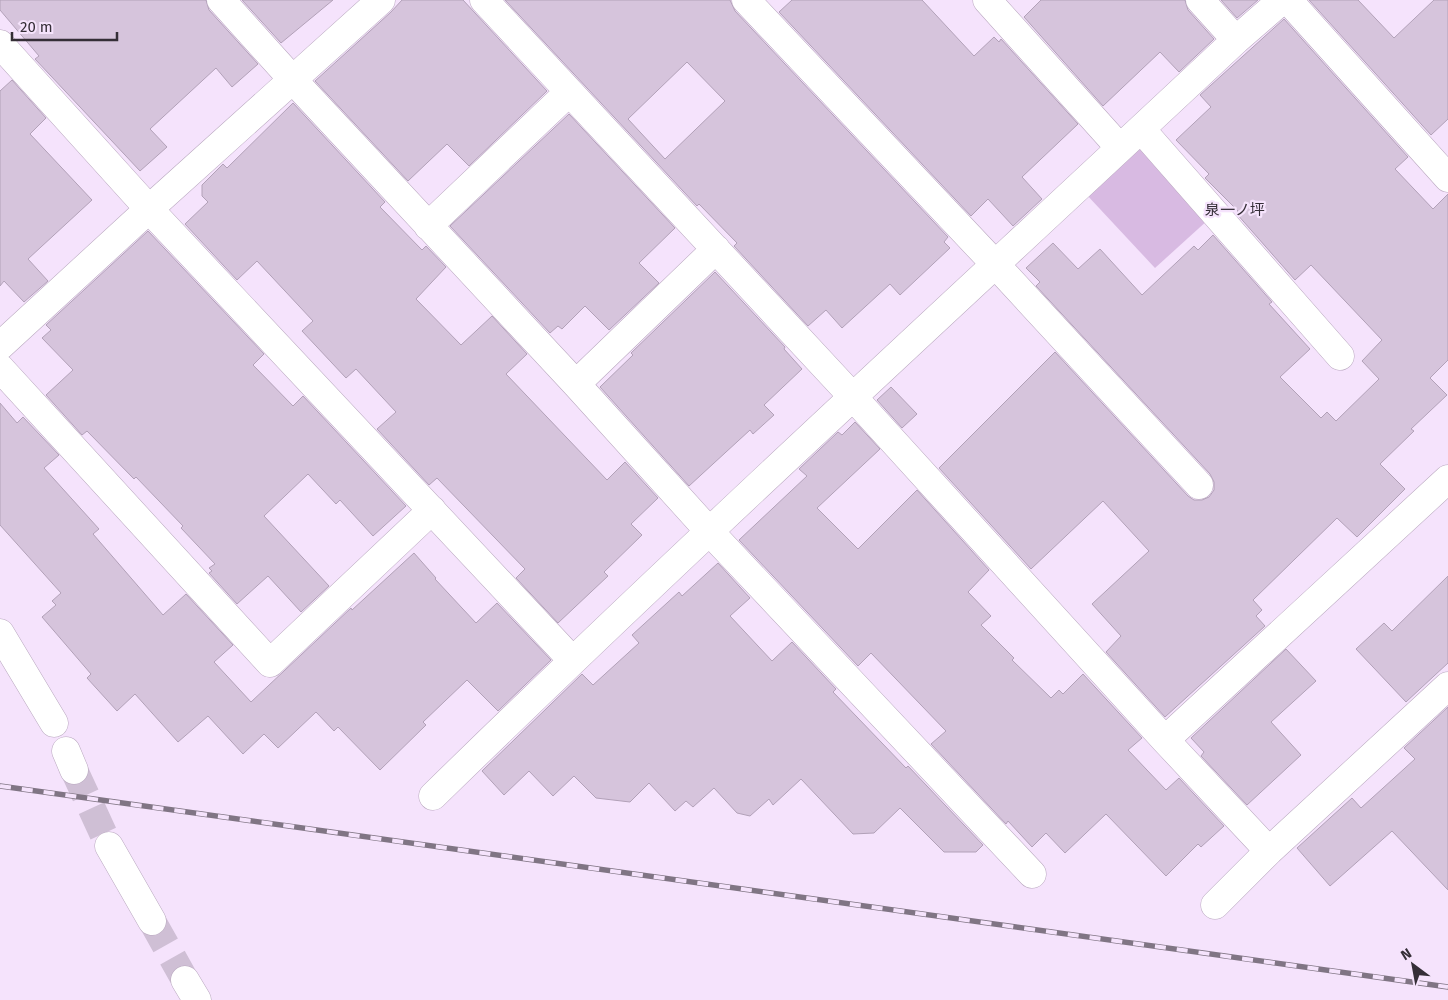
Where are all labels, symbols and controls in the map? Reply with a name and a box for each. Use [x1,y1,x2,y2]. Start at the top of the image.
scale bar [12,10,118,42]
text: 20 m [20,18,53,36]
district label: 泉一ノ坪 [1205,201,1265,219]
north arrow [1388,940,1438,990]
text: N [1398,945,1415,964]

